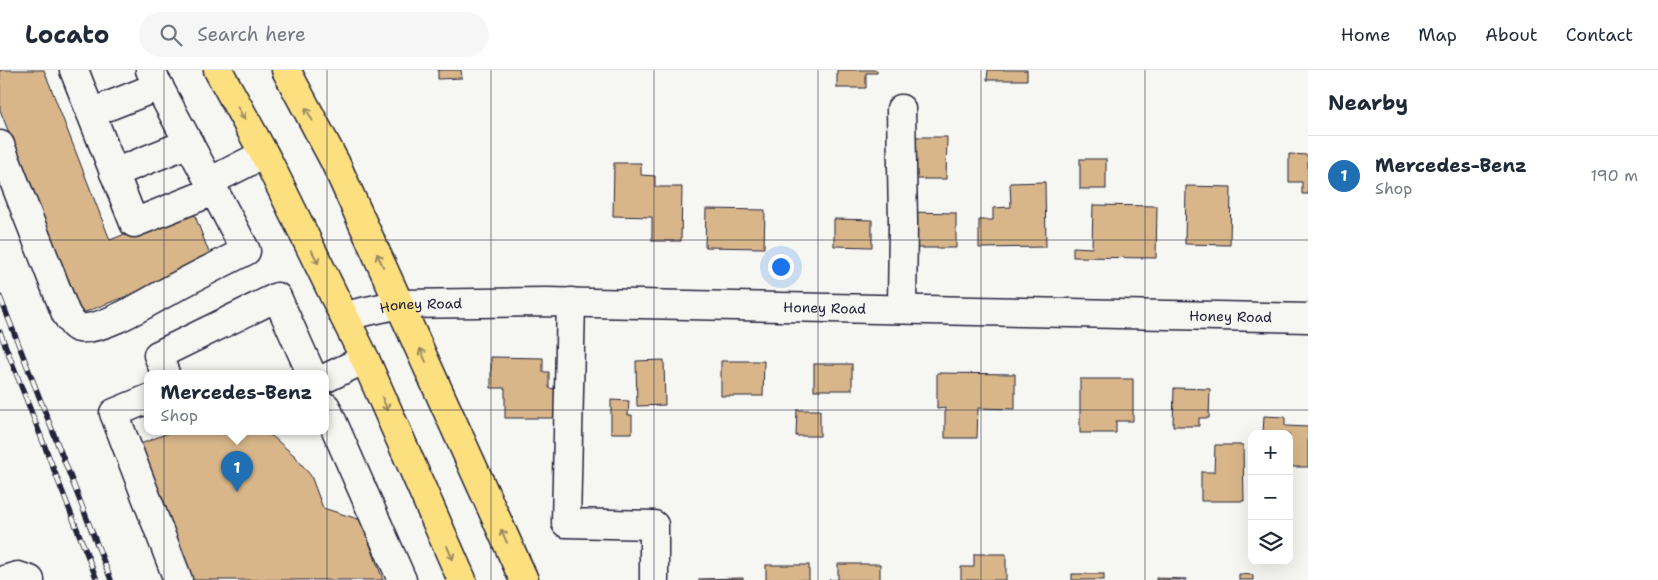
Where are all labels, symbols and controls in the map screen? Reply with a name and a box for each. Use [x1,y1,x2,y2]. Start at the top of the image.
search box [139,12,489,57]
text: Locato [25,19,109,51]
icon: search [157,21,185,49]
text: Search here [197,22,306,47]
text: Home [1341,23,1390,47]
text: Map [1418,23,1457,47]
text: About [1485,23,1538,47]
text: Contact [1566,23,1633,47]
text: Nearby [1328,89,1408,117]
one-way arrow [236,105,246,120]
one-way arrow [304,106,314,121]
text: Mercedes-Benz [1375,153,1527,178]
text: 1 [1340,165,1348,186]
text: 190 m [1591,165,1638,186]
text: Shop [1375,178,1412,199]
one-way arrow [311,249,320,264]
one-way arrow [375,253,384,268]
your location [768,254,794,280]
street label: Honey Road [378,294,462,317]
street label: Honey Road [783,298,866,318]
street label: Honey Road [1189,307,1272,326]
one-way arrow [418,348,428,363]
popup [144,370,329,435]
text: Mercedes-Benz [161,380,312,405]
one-way arrow [381,396,391,411]
text: Shop [161,405,198,426]
map controls [1248,430,1293,565]
button: + [1248,430,1293,475]
pin: 1 [221,451,253,492]
button: − [1248,475,1293,520]
button: layers [1248,520,1293,565]
one-way arrow [499,529,509,544]
one-way arrow [445,545,455,560]

